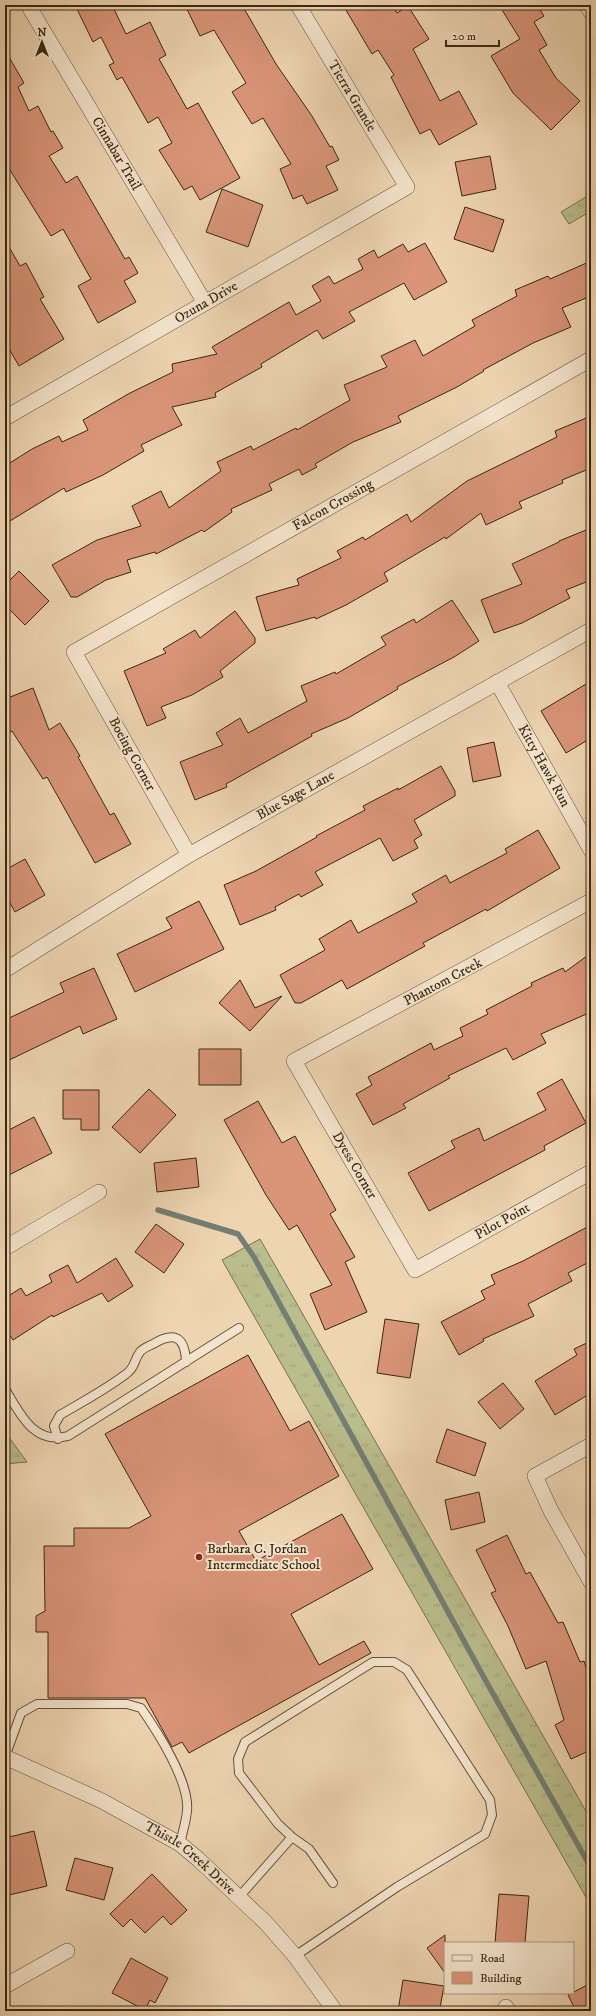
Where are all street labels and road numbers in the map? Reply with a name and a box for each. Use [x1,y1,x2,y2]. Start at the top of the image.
street label: Tierra Grande [324,57,380,135]
street label: Cinnabar Trail [88,114,146,194]
street label: Ozuna Drive [171,277,241,328]
street label: Falcon Crossing [289,475,377,535]
street label: Boeing Corner [104,714,160,795]
street label: Kitty Hawk Run [514,721,574,811]
street label: Blue Sage Lane [253,766,338,824]
street label: Phantom Creek [401,954,485,1010]
street label: Dyess Corner [328,1128,381,1203]
street label: Pilot Point [472,1199,534,1244]
street label: Thistle Creek Drive [141,1817,240,1899]

